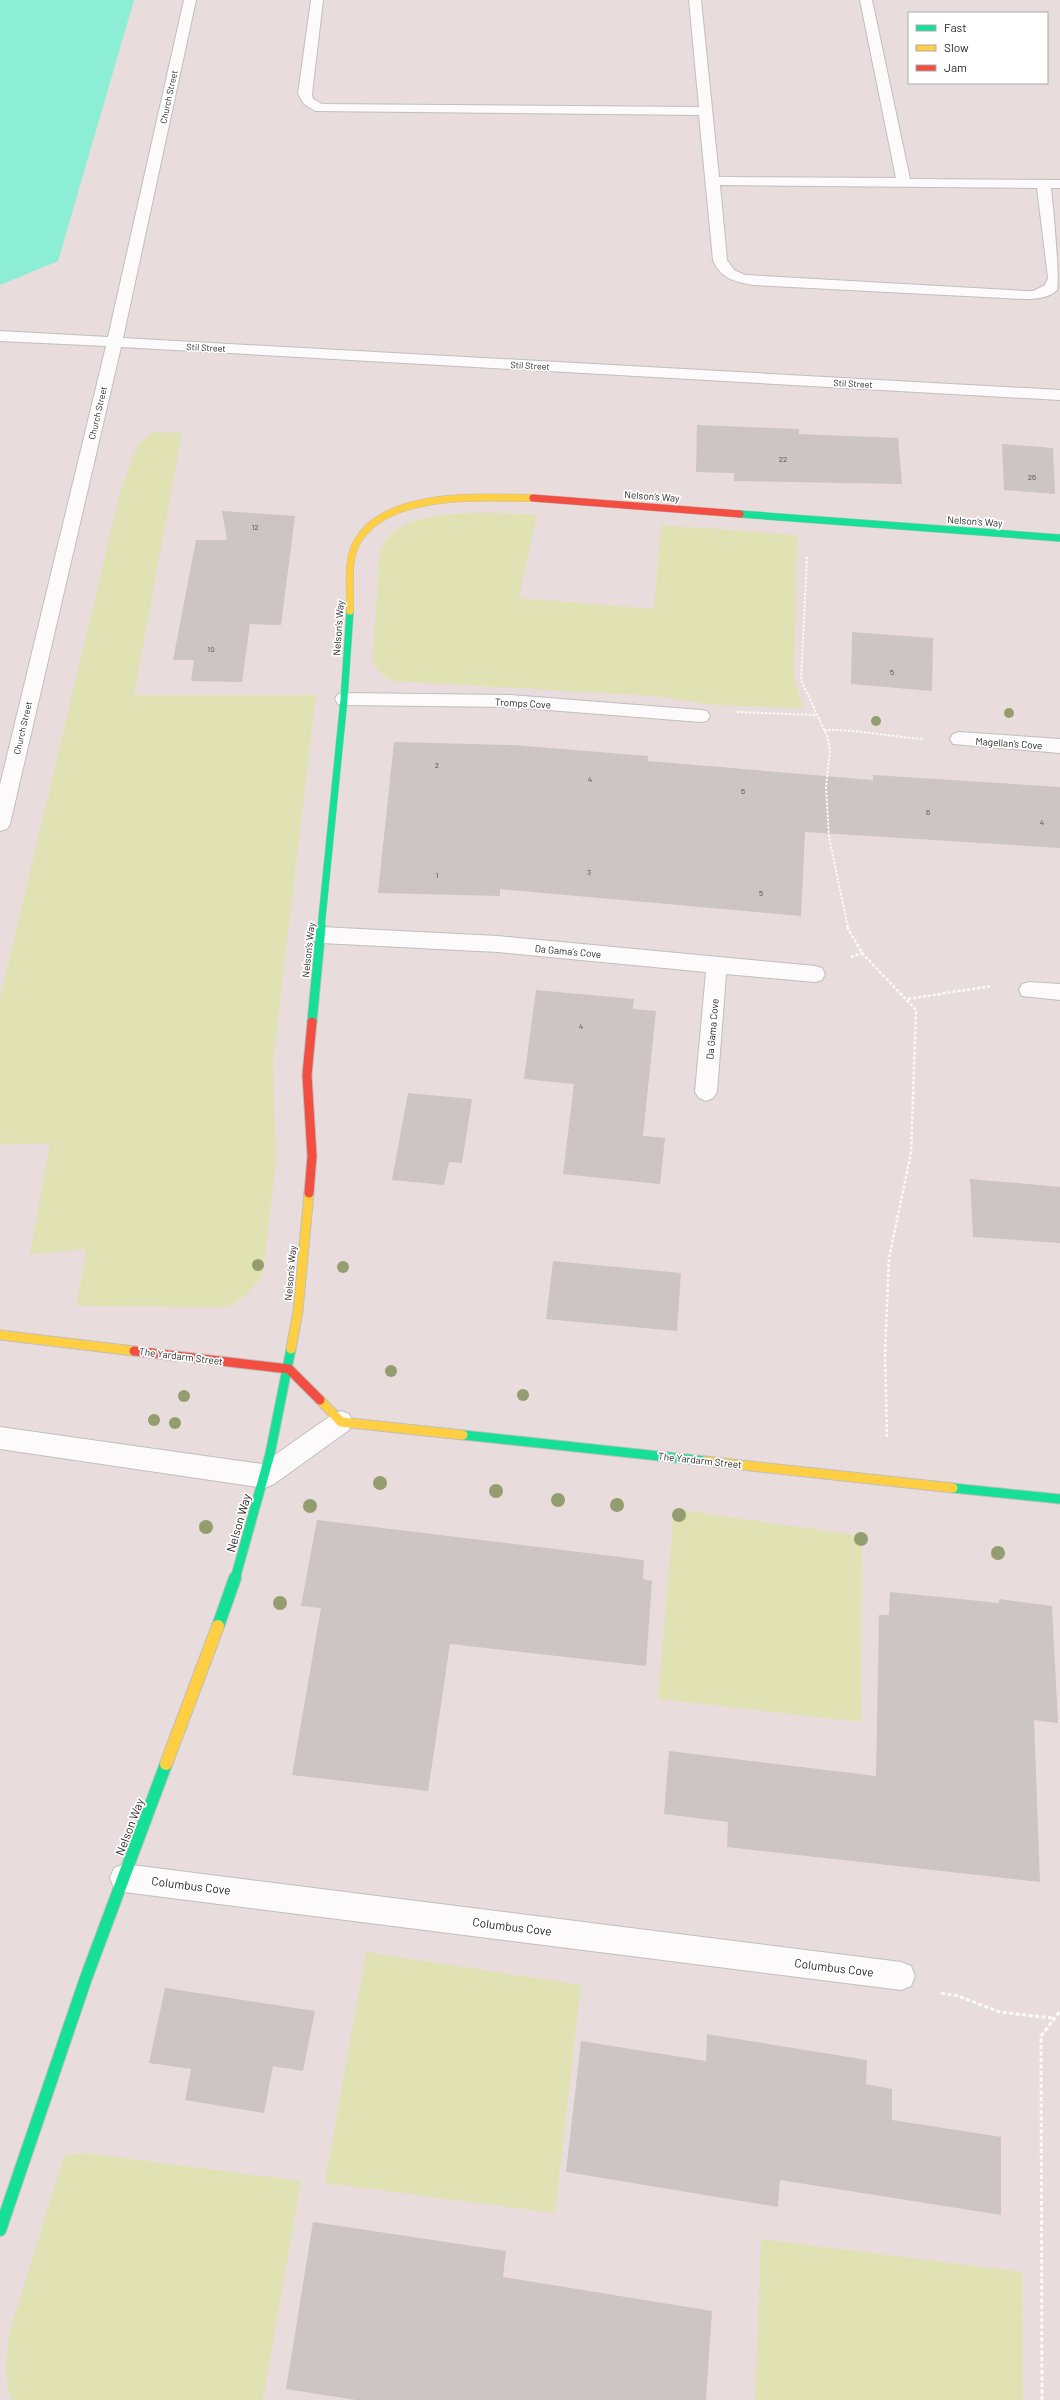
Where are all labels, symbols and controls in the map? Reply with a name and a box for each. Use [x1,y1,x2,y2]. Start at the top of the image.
legend [908,12,1048,84]
text: Fast [944,20,967,34]
text: Slow [944,40,969,54]
text: Jam [944,60,967,74]
street label: Church Street [157,69,180,125]
street label: Stil Street [186,341,226,354]
street label: Stil Street [510,359,550,372]
street label: Stil Street [833,377,873,390]
street label: Church Street [86,385,109,441]
house number: 22 [779,454,787,464]
house number: 26 [1028,472,1036,482]
street label: Nelson’s Way [624,488,681,504]
street label: Nelson’s Way [947,513,1004,529]
house number: 12 [251,522,259,532]
street label: Nelson’s Way [330,599,346,656]
house number: 10 [207,644,215,654]
house number: 5 [890,667,894,677]
street label: Tromps Cove [495,696,551,710]
street label: Church Street [11,700,34,756]
street label: Magellan’s Cove [975,735,1043,751]
house number: 2 [435,760,439,770]
house number: 4 [588,774,592,784]
house number: 6 [741,786,745,796]
house number: 6 [926,807,930,817]
house number: 4 [1040,817,1044,827]
house number: 3 [587,867,591,877]
house number: 1 [436,870,439,880]
house number: 5 [759,888,763,898]
street label: Nelson’s Way [299,921,317,978]
street label: Da Gama’s Cove [534,942,602,960]
street label: Da Gama Cove [703,998,721,1060]
house number: 4 [579,1021,583,1031]
street label: Nelson’s Way [282,1244,298,1301]
street label: The Yardarm Street [139,1345,224,1367]
street label: The Yardarm Street [658,1450,743,1470]
street label: Nelson Way [223,1492,253,1553]
street label: Nelson Way [112,1796,147,1857]
street label: Columbus Cove [151,1873,231,1897]
street label: Columbus Cove [472,1914,552,1938]
street label: Columbus Cove [794,1955,874,1979]

